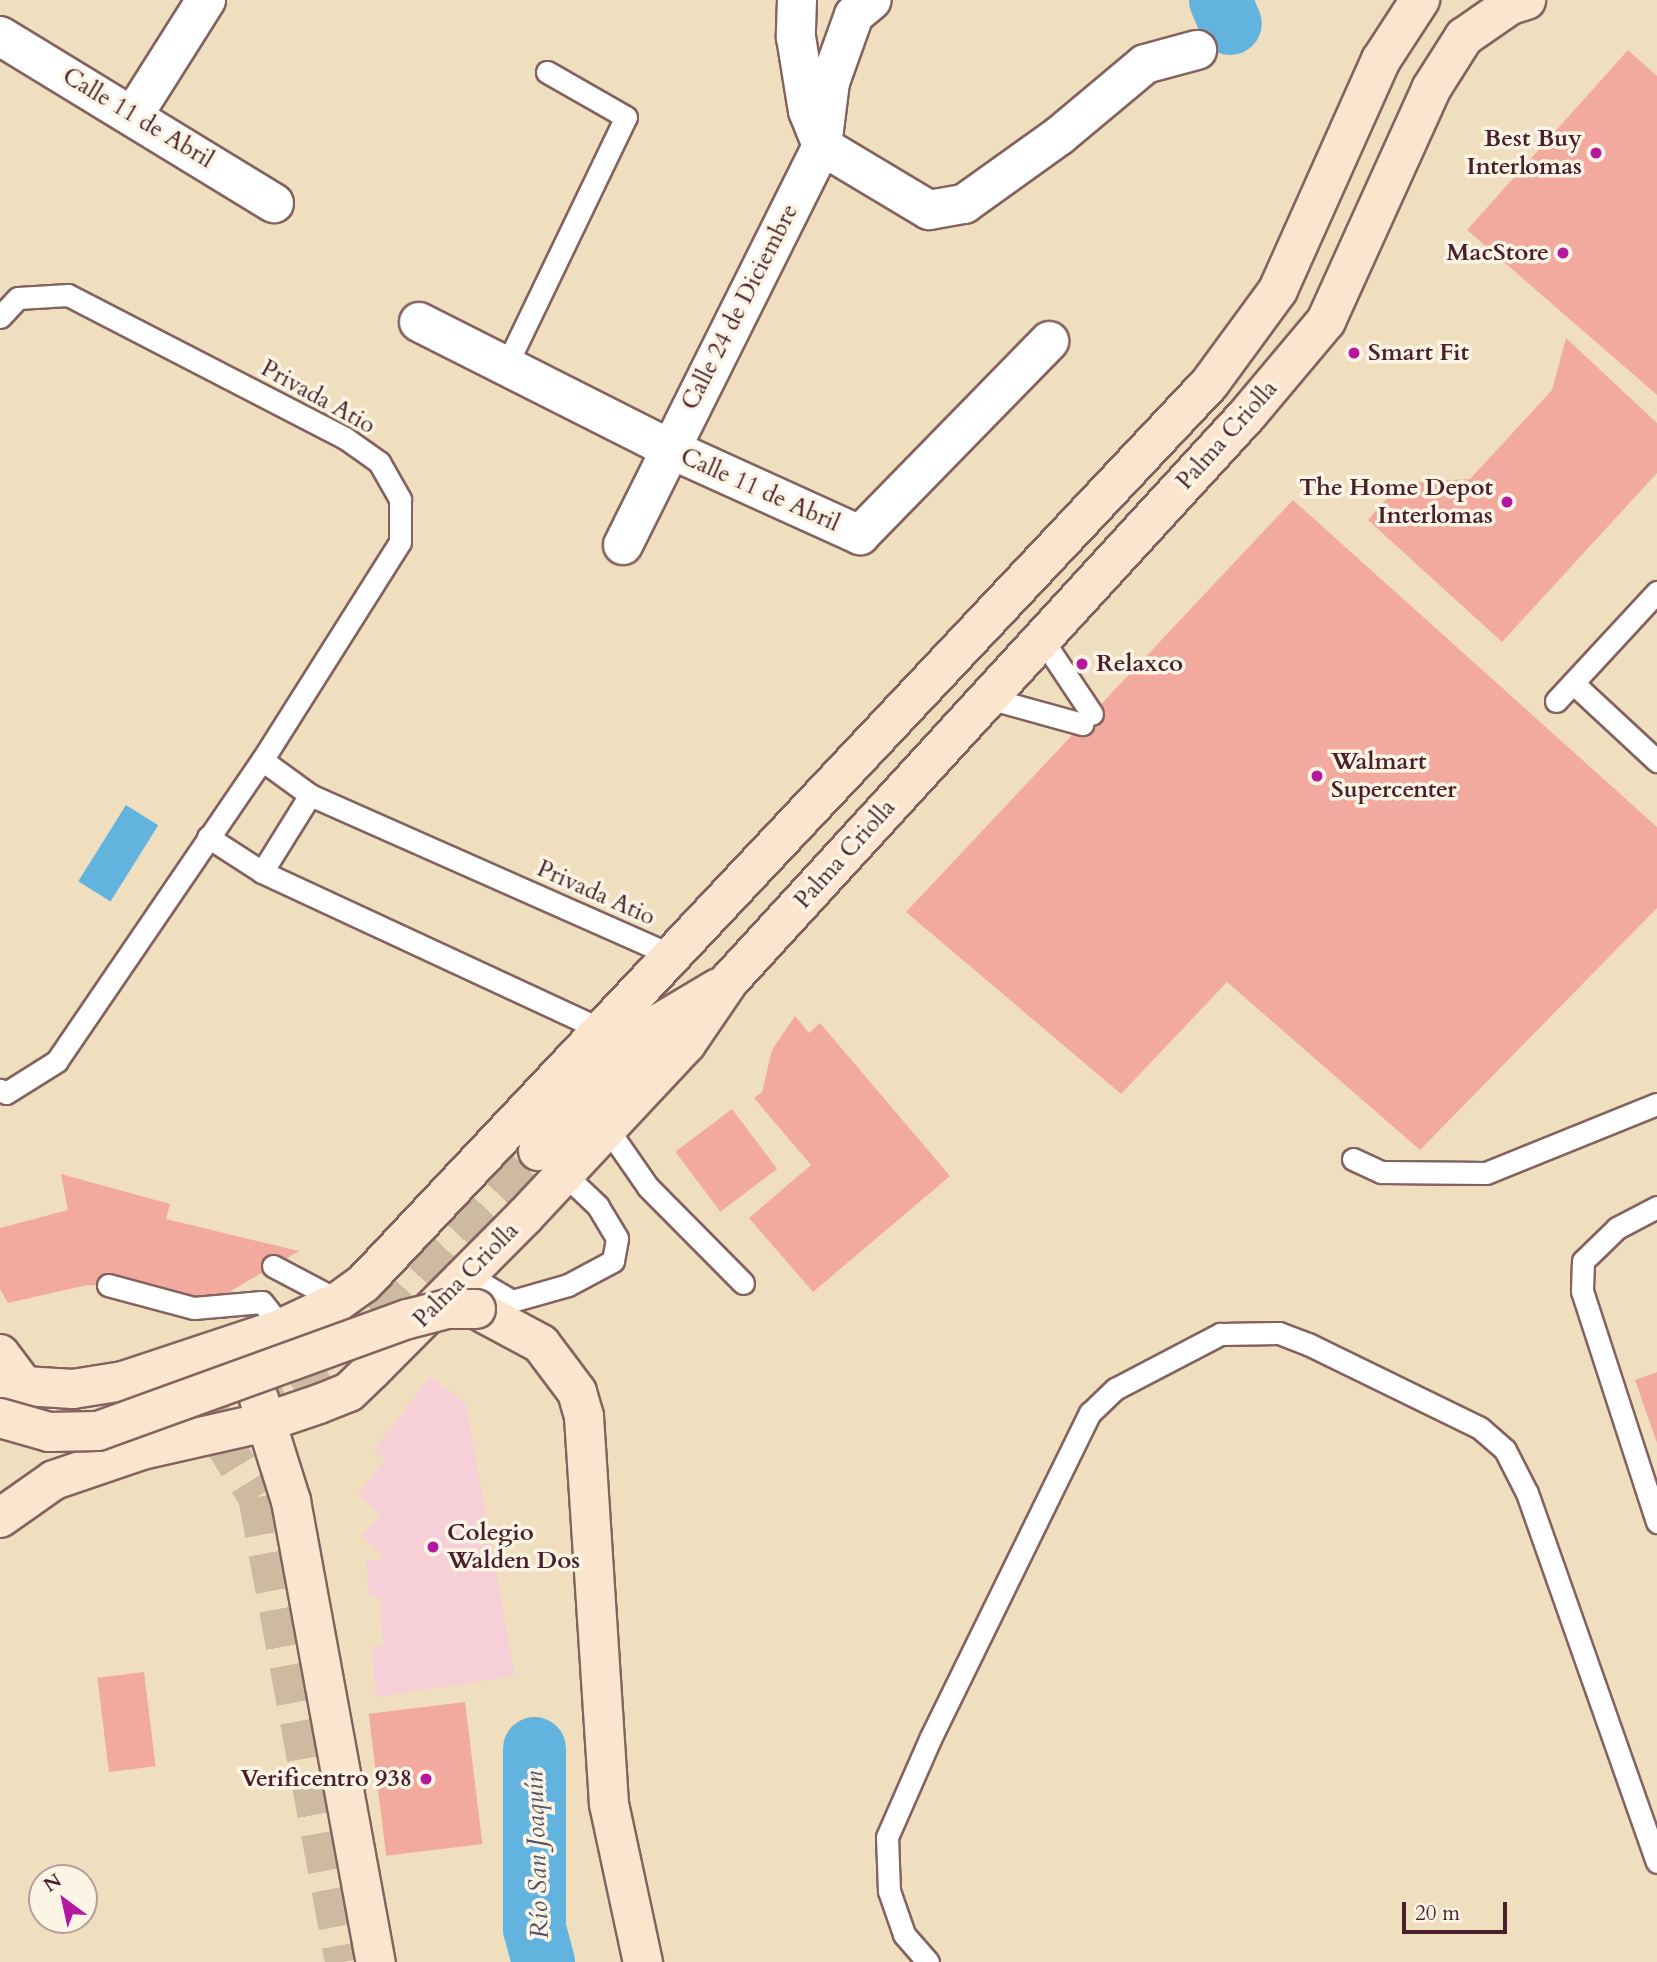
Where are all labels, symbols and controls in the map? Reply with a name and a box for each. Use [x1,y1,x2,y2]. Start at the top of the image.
street label: Calle 11 de Abril [57,62,219,174]
place label: Best Buy Interlomas [1466,125,1582,181]
marker: Best Buy Interlomas [1588,145,1604,161]
street label: Calle 24 de Diciembre [676,199,804,415]
place label: MacStore [1446,239,1549,267]
marker: MacStore [1555,245,1571,261]
place label: Smart Fit [1368,339,1469,367]
marker: Smart Fit [1346,345,1362,361]
street label: Privada Atio [256,354,380,440]
street label: Palma Criolla [1170,374,1284,496]
street label: Calle 11 de Abril [676,442,844,538]
place label: The Home Depot Interlomas [1299,474,1493,530]
marker: The Home Depot Interlomas [1499,494,1515,510]
place label: Relaxco [1096,650,1183,678]
marker: Relaxco [1074,656,1090,672]
place label: Walmart Supercenter [1331,748,1457,804]
marker: Walmart Supercenter [1309,768,1325,784]
street label: Palma Criolla [788,793,902,915]
street label: Privada Atio [533,854,659,932]
street label: Palma Criolla [407,1216,525,1334]
place label: Colegio Walden Dos [447,1519,580,1575]
marker: Colegio Walden Dos [425,1539,441,1555]
place label: Verificentro 938 [241,1765,412,1793]
water label: Río San Joaquín [518,1770,556,1940]
marker: Verificentro 938 [418,1771,434,1787]
north arrow [28,1864,98,1934]
text: N [39,1868,67,1898]
scale bar [1405,1888,1510,1932]
text: 20 m [1415,1899,1460,1928]

